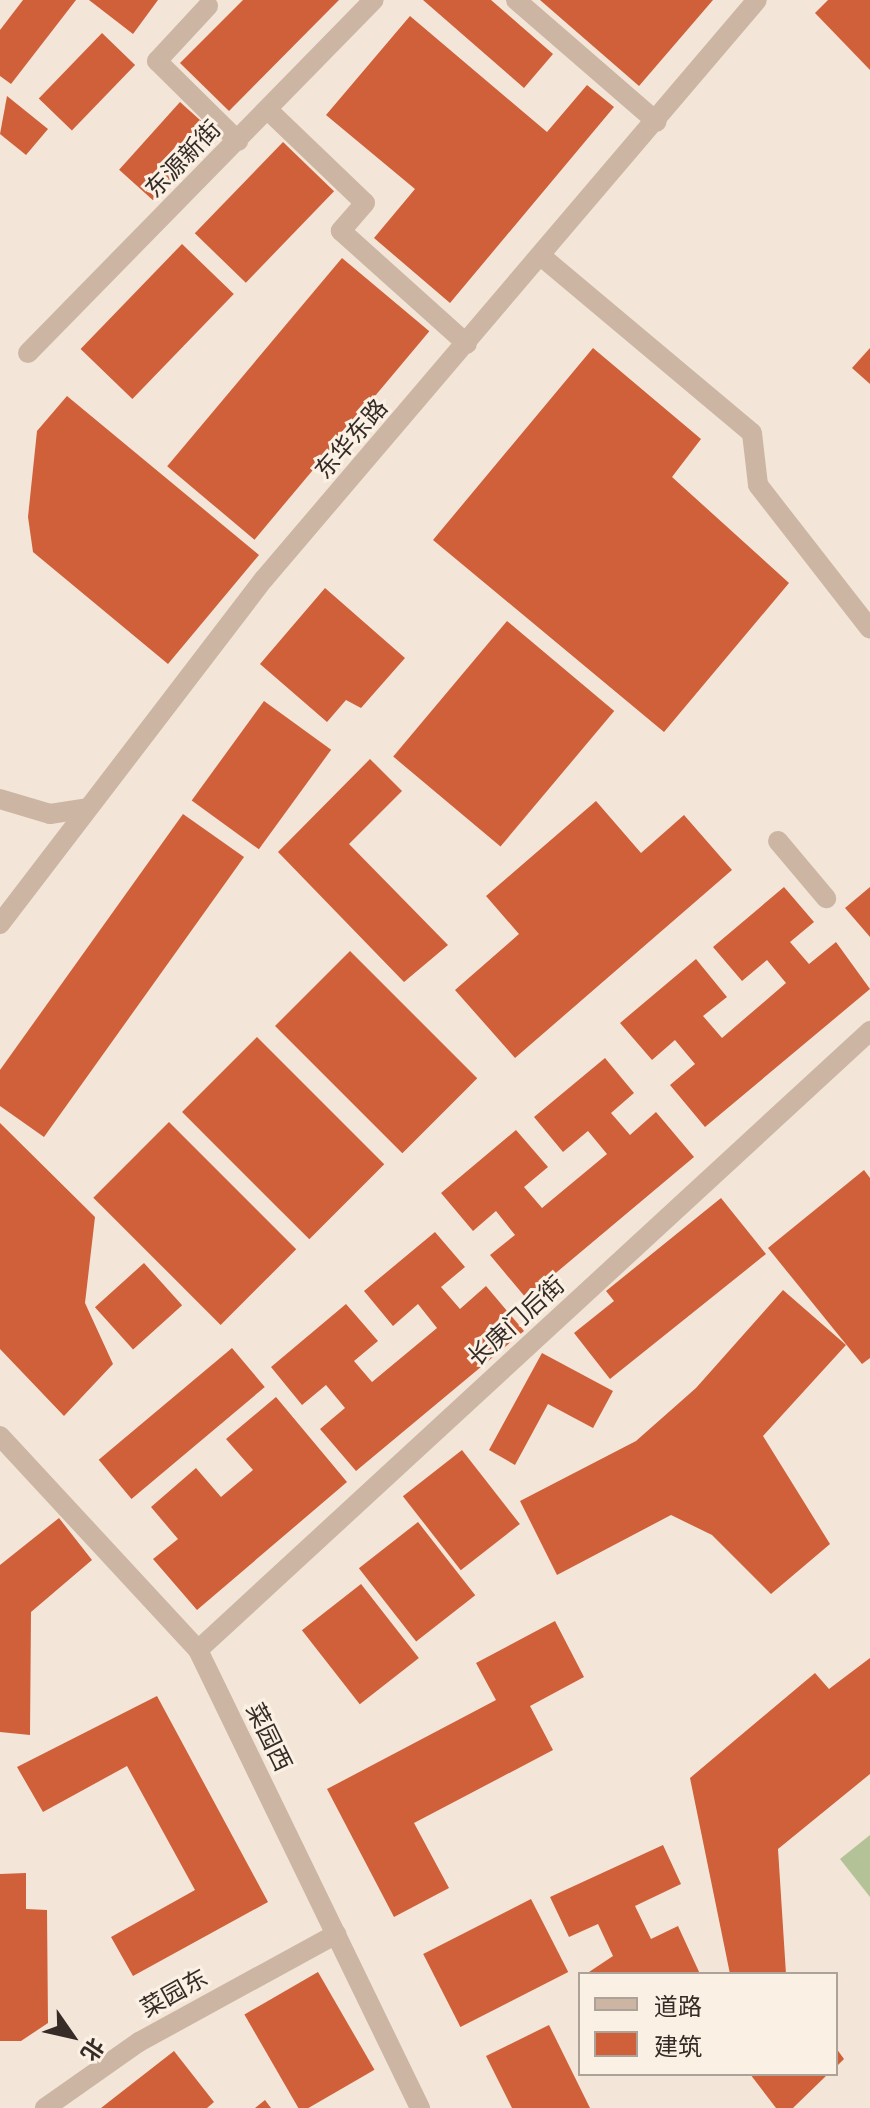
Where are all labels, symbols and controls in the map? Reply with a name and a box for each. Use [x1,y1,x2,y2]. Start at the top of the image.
street label: 东源新街 [139,114,227,204]
street label: 东华东路 [309,393,393,485]
street label: 长庚门后街 [462,1270,570,1372]
street label: 菜园西 [240,1698,298,1776]
street label: 菜园东 [136,1963,212,2023]
legend [578,1972,838,2076]
text: 道路 [654,1992,702,2021]
north arrow [32,1996,112,2076]
text: 建筑 [654,2032,702,2061]
text: 北 [75,2033,110,2066]

